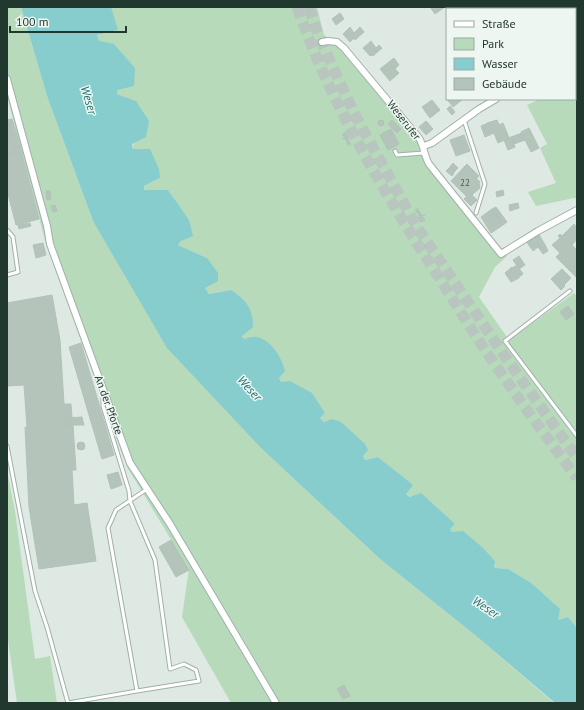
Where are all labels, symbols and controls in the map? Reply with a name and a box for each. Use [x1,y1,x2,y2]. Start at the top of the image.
scale bar [10,8,126,34]
legend [446,8,576,100]
text: 100 m [16,14,49,29]
text: Straße [482,16,516,31]
text: Park [482,36,504,51]
text: Wasser [482,56,518,71]
text: Gebäude [482,76,527,91]
water label: Weser [78,84,101,117]
street label: Weserufer [384,97,424,143]
house number: 22 [460,177,470,188]
water label: Weser [235,372,266,404]
street label: An der Pforte [92,373,126,437]
water label: Weser [470,593,503,622]

